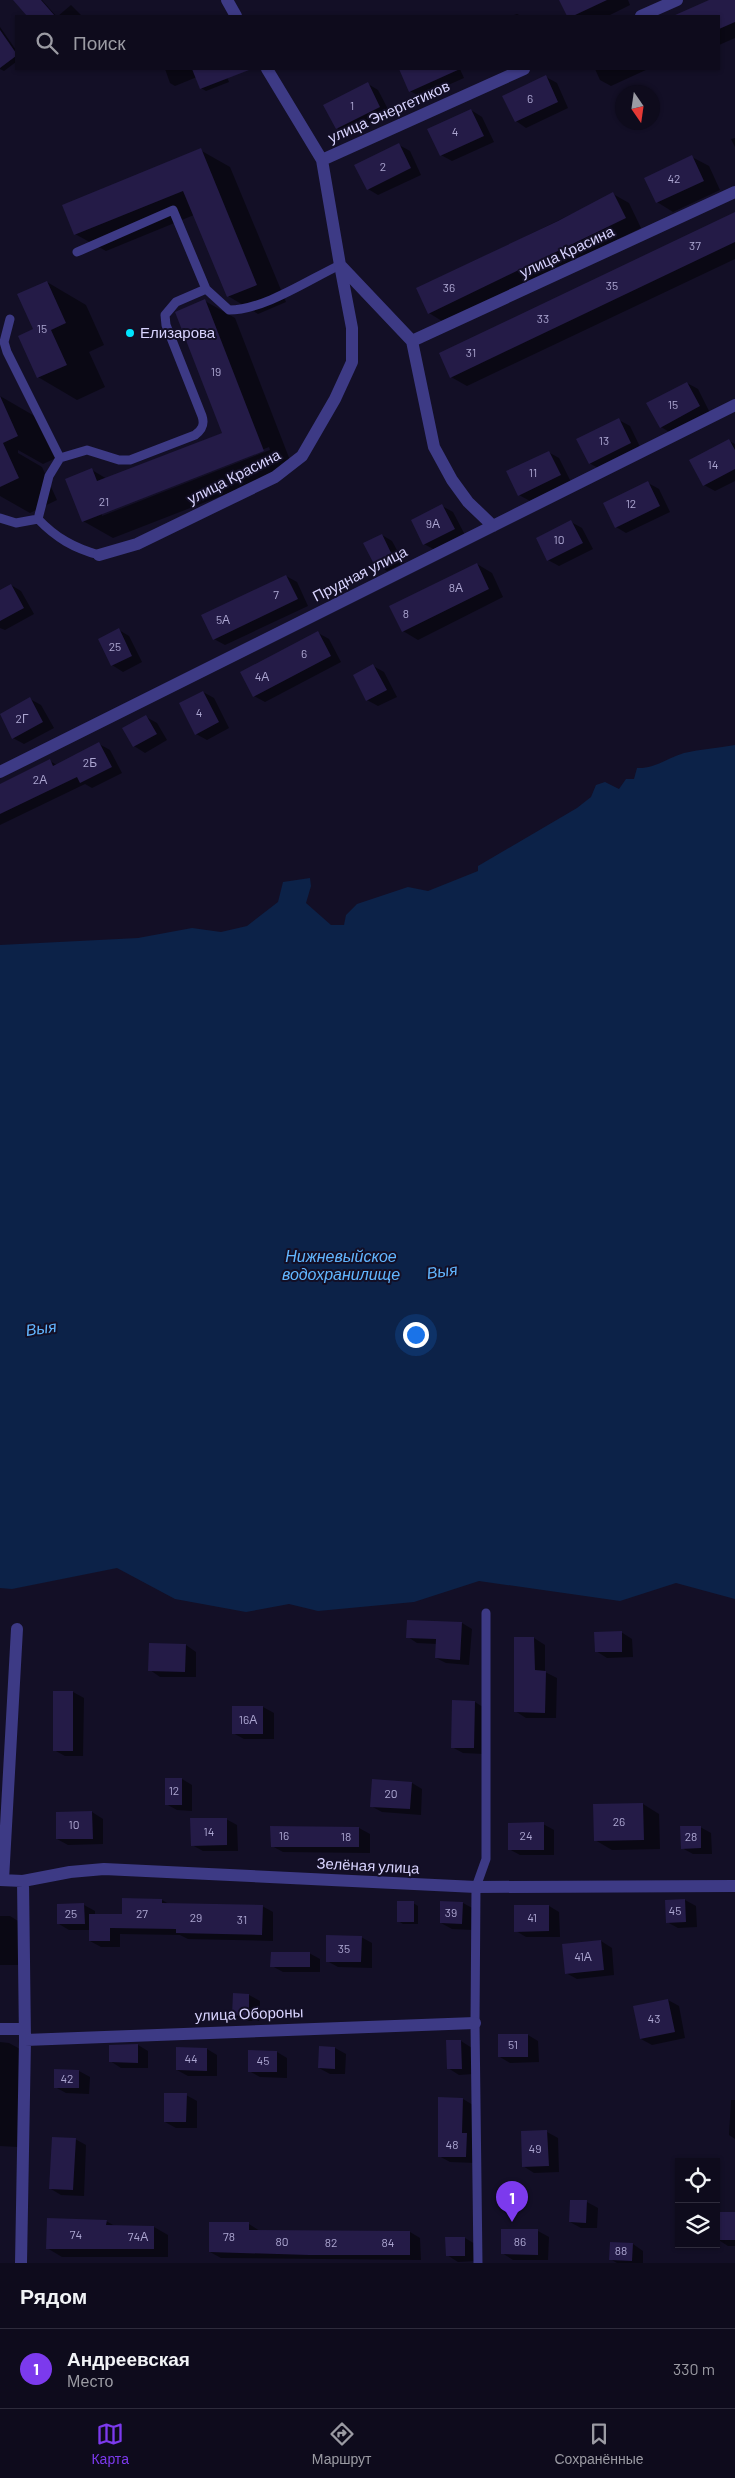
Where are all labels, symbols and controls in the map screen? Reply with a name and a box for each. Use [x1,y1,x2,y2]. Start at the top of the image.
search box [15,15,720,70]
icon: search [33,29,61,57]
text: Поиск [73,31,126,54]
street label: улица Энергетиков [325,76,452,146]
north arrow [615,85,660,130]
house number: 6 [527,91,533,105]
house number: 1 [350,98,354,112]
house number: 4 [452,124,458,138]
house number: 2 [380,159,386,173]
house number: 42 [667,171,681,185]
street label: улица Красина [516,221,617,281]
house number: 37 [689,238,701,252]
house number: 35 [606,278,618,292]
house number: 36 [443,280,455,294]
house number: 33 [537,311,549,325]
house number: 15 [37,321,47,335]
place label: Елизарова [140,323,216,341]
marker: Елизарова [124,327,136,339]
house number: 31 [466,345,476,359]
house number: 19 [211,364,221,378]
house number: 15 [668,397,678,411]
house number: 13 [599,433,609,447]
street label: улица Красина [184,445,284,507]
house number: 14 [708,457,718,471]
house number: 11 [529,465,537,479]
house number: 21 [99,494,109,508]
house number: 12 [626,496,636,510]
house number: 9А [426,516,440,530]
house number: 10 [554,532,564,546]
street label: Прудная улица [309,541,410,605]
house number: 8А [449,580,463,594]
house number: 7 [273,587,279,601]
house number: 8 [403,606,409,620]
house number: 5А [216,612,230,626]
house number: 25 [109,639,121,653]
house number: 6 [301,646,307,660]
house number: 4А [255,669,269,683]
house number: 4 [196,705,202,719]
house number: 2Г [16,711,29,725]
house number: 2Б [83,755,97,769]
house number: 2А [33,772,47,786]
water label: Нижневыйское водохранилище [282,1246,400,1283]
water label: Выя [425,1259,459,1282]
water label: Выя [24,1316,58,1339]
your location [403,1322,429,1348]
house number: 16А [239,1712,257,1726]
house number: 12 [169,1783,179,1797]
house number: 20 [384,1786,398,1800]
house number: 26 [613,1814,625,1828]
house number: 10 [69,1817,79,1831]
house number: 14 [204,1824,214,1838]
house number: 16 [279,1828,289,1842]
house number: 24 [519,1828,533,1842]
house number: 18 [341,1829,351,1843]
house number: 28 [685,1829,697,1843]
street label: Зелёная улица [316,1853,421,1877]
house number: 45 [669,1903,681,1917]
house number: 39 [445,1905,457,1919]
house number: 25 [65,1906,77,1920]
house number: 27 [136,1906,148,1920]
house number: 29 [190,1910,202,1924]
house number: 41 [527,1910,537,1924]
house number: 31 [237,1912,247,1926]
house number: 35 [338,1941,350,1955]
house number: 41А [574,1949,592,1963]
street label: улица Обороны [194,2002,304,2024]
house number: 43 [648,2011,660,2025]
house number: 51 [508,2037,518,2051]
house number: 44 [184,2051,198,2065]
house number: 45 [257,2053,269,2067]
house number: 42 [60,2071,74,2085]
house number: 48 [446,2137,458,2151]
house number: 49 [529,2141,541,2155]
map controls [675,2158,720,2248]
button: locate [675,2158,720,2203]
pin: 1 [496,2181,528,2222]
button: layers [675,2203,720,2248]
house number: 74 [70,2227,82,2241]
house number: 74А [128,2229,148,2243]
house number: 78 [223,2229,235,2243]
house number: 80 [275,2234,289,2248]
house number: 86 [514,2234,526,2248]
house number: 82 [325,2235,337,2249]
house number: 84 [382,2235,394,2249]
house number: 88 [615,2243,627,2257]
text: Рядом [20,2283,87,2308]
text: Андреевская [67,2347,190,2370]
text: 1 [33,2359,39,2378]
text: 330 m [673,2359,715,2378]
text: Место [67,2371,113,2390]
tab: Карта [91,2420,129,2467]
tab: Маршрут [312,2420,372,2467]
tab: Сохранённые [554,2420,644,2467]

